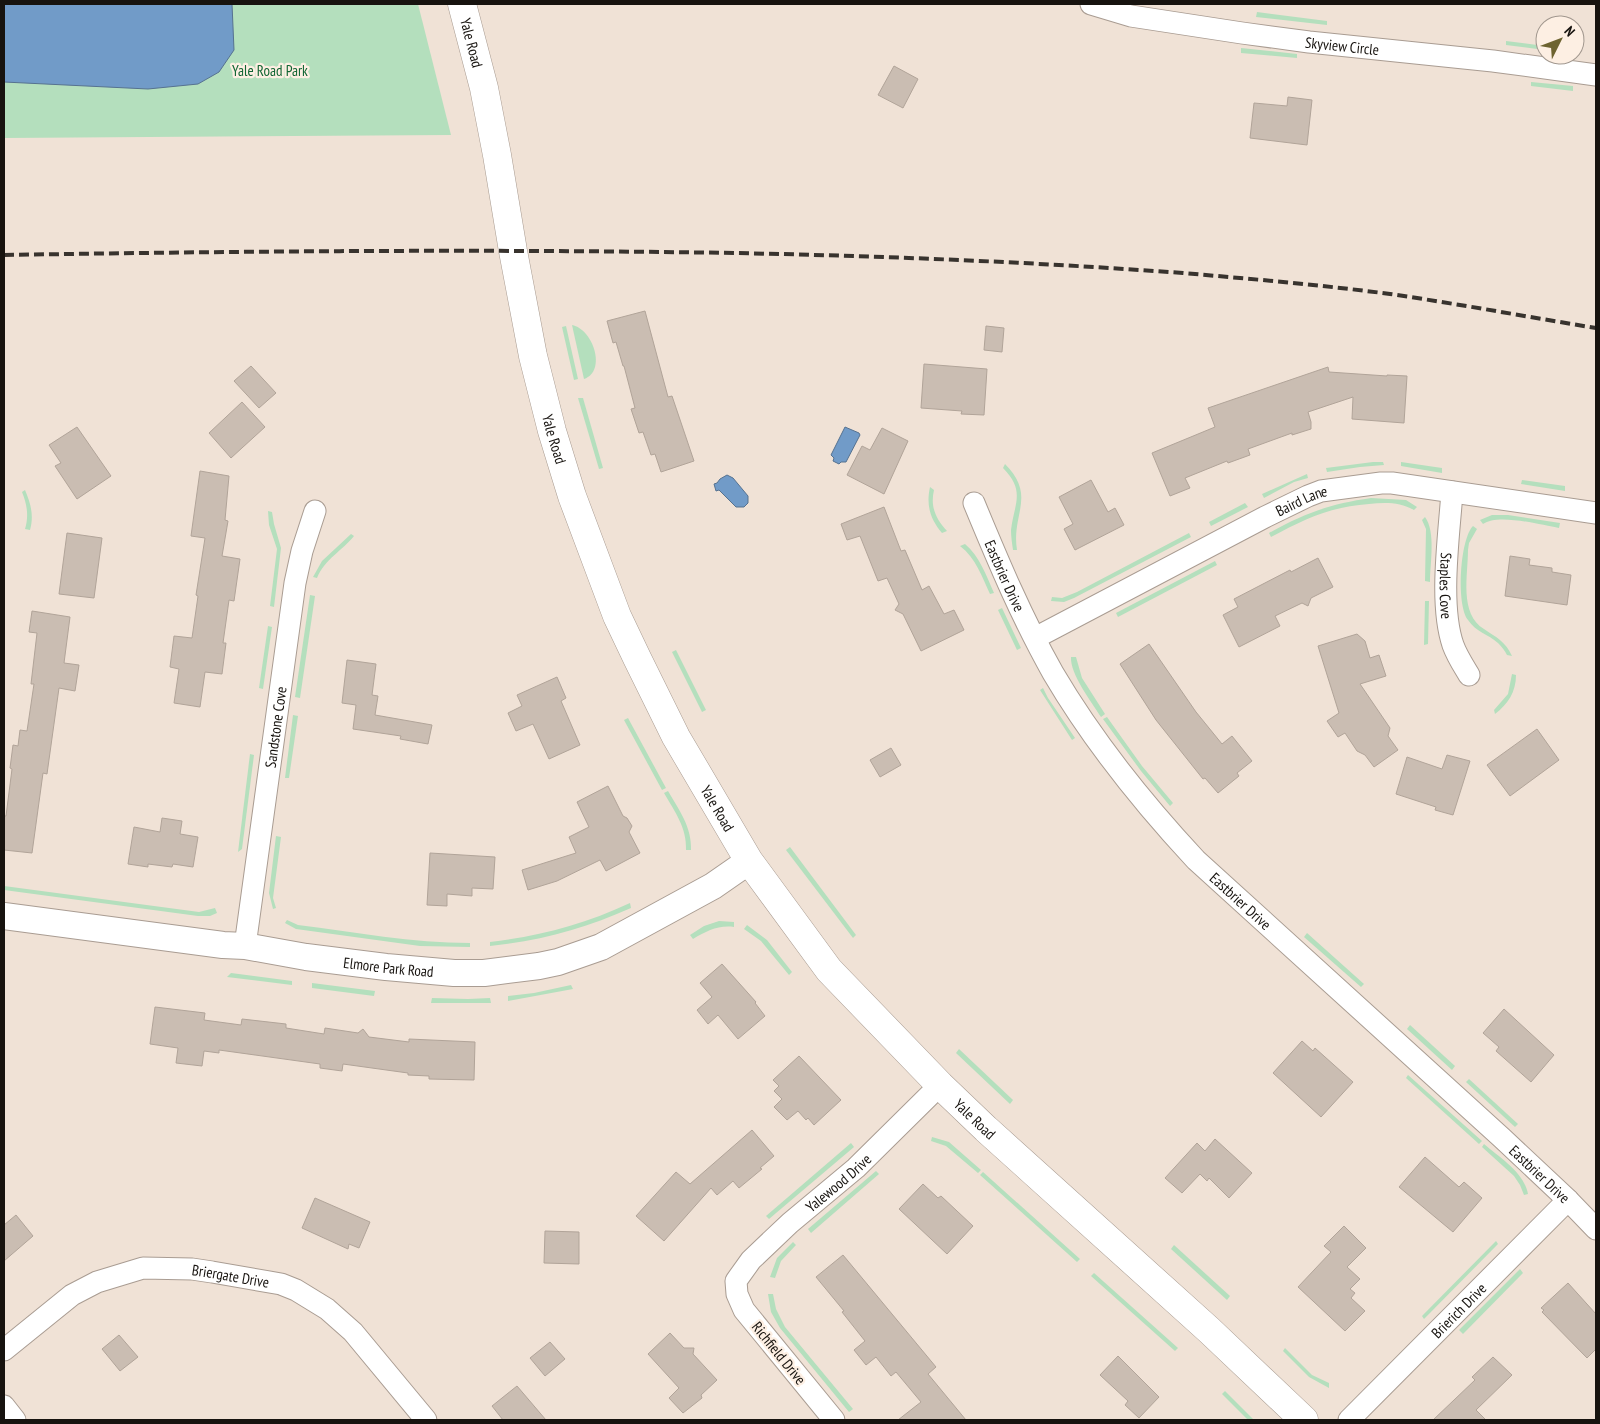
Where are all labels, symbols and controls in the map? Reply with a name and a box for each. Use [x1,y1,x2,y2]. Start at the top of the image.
north arrow [1535,15,1585,65]
street label: Yale Road [457,16,488,70]
text: N [1560,22,1579,40]
street label: Skyview Circle [1304,32,1380,59]
park label: Yale Road Park [232,61,308,80]
street label: Yale Road [539,412,571,466]
street label: Baird Lane [1272,481,1328,520]
street label: Eastbrier Drive [981,537,1029,614]
street label: Staples Cove [1436,552,1457,620]
street label: Sandstone Cove [260,685,290,769]
street label: Yale Road [697,782,739,835]
street label: Eastbrier Drive [1206,868,1275,933]
street label: Elmore Park Road [342,952,434,981]
street label: Yale Road [950,1094,1000,1143]
street label: Eastbrier Drive [1506,1141,1574,1207]
street label: Yalewood Drive [801,1149,875,1216]
street label: Briergate Drive [191,1260,271,1291]
street label: Brierich Drive [1427,1278,1490,1342]
street label: Richfield Drive [748,1318,810,1388]

